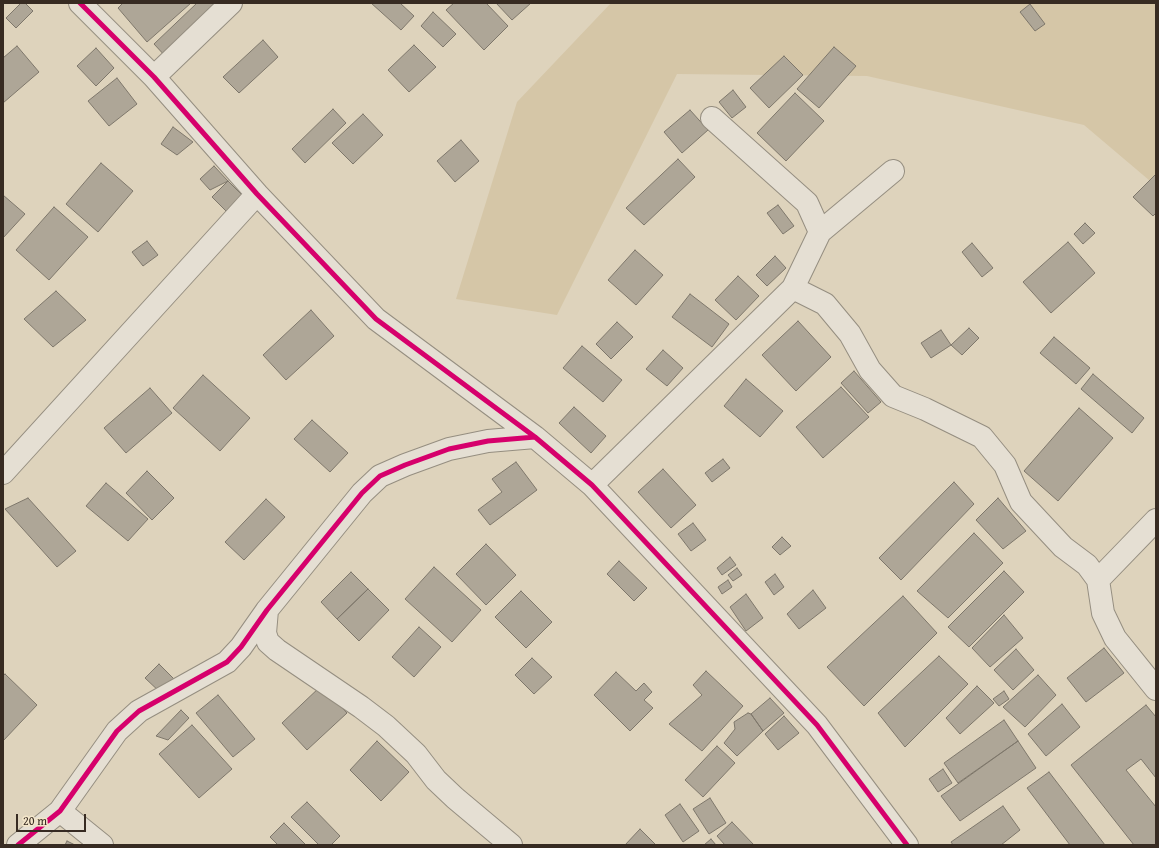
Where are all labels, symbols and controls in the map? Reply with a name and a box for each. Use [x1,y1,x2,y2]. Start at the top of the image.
scale bar [18,806,88,832]
text: 20 m [23,812,47,829]

